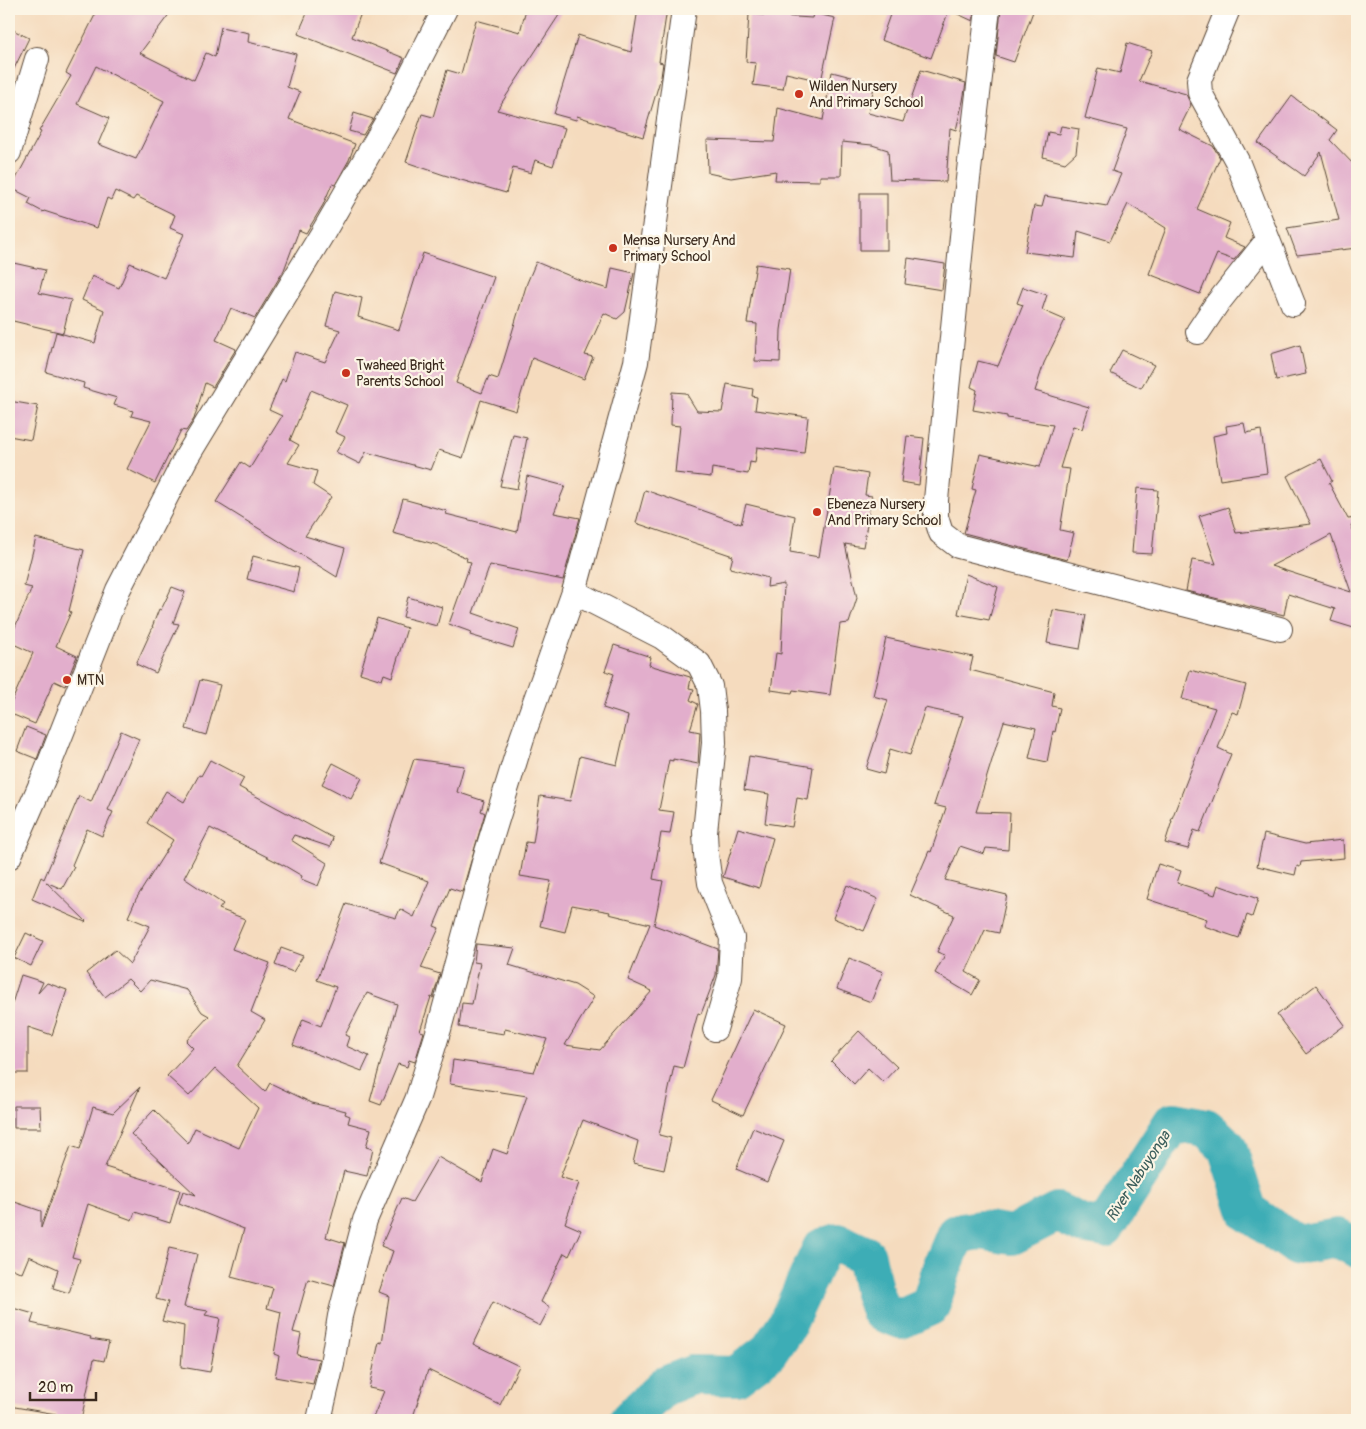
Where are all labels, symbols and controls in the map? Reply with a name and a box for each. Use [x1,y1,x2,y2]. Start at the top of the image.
place label: Wilden Nursery And Primary School [809,78,924,111]
marker: Wilden Nursery And Primary School [793,88,805,100]
place label: Mensa Nursery And Primary School [623,232,736,265]
marker: Mensa Nursery And Primary School [607,242,619,254]
place label: Twaheed Bright Parents School [356,357,445,390]
marker: Twaheed Bright Parents School [340,367,352,379]
place label: Ebeneza Nursery And Primary School [827,496,942,529]
marker: Ebeneza Nursery And Primary School [811,506,823,518]
place label: MTN [77,672,104,689]
marker: MTN [61,674,73,686]
water label: River Nabuyonga [1102,1127,1175,1225]
scale bar [30,1369,96,1401]
text: 20 m [38,1378,73,1397]

